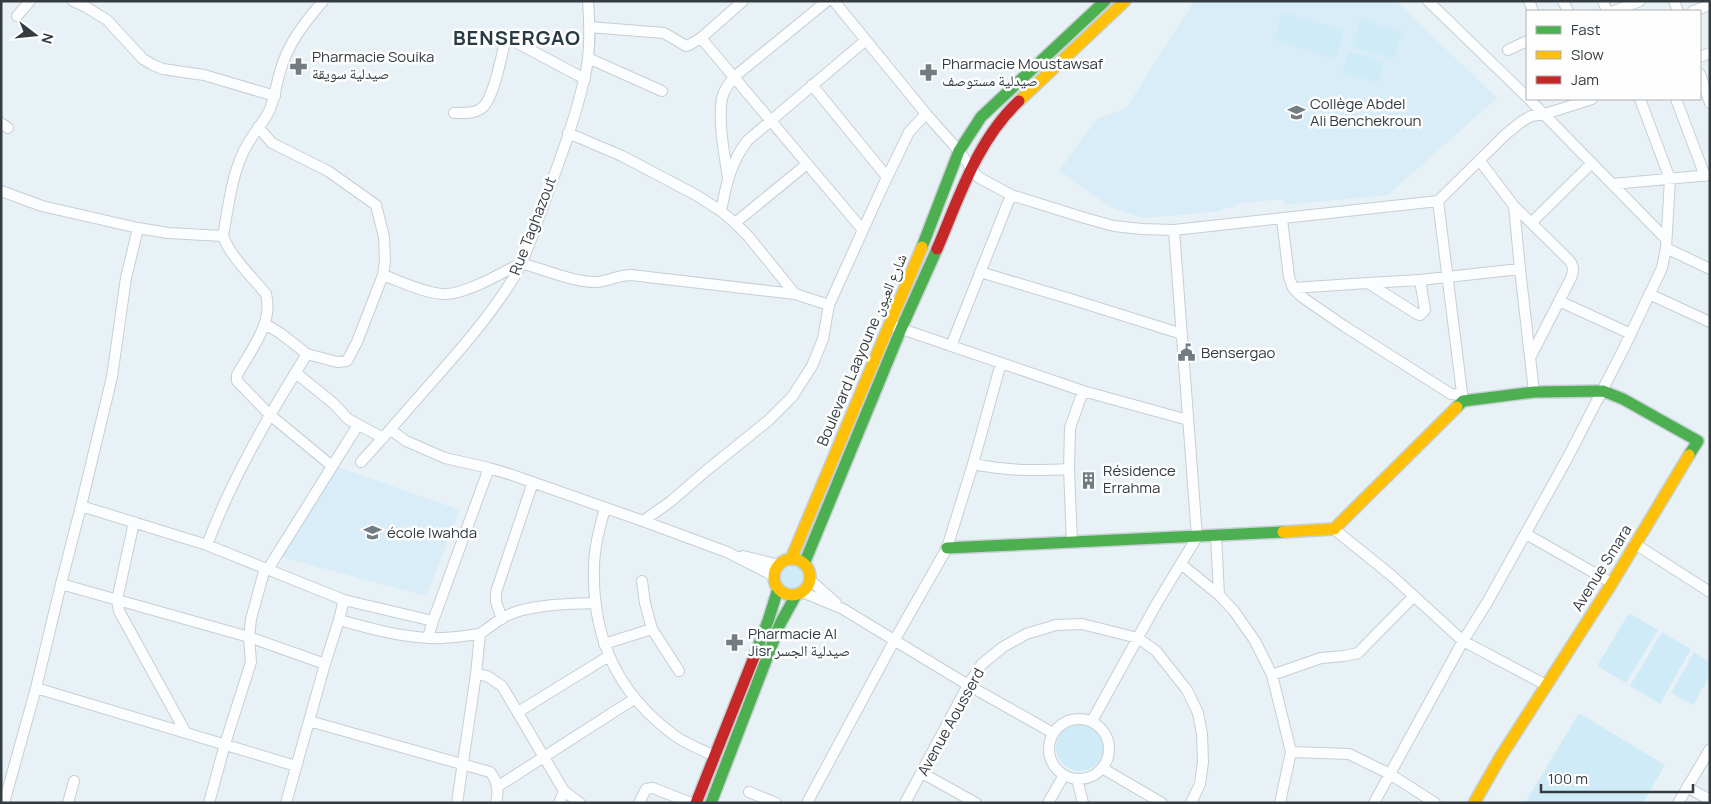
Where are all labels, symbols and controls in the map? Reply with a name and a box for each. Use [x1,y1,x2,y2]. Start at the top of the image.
north arrow [10,10,60,60]
legend [1526,10,1701,100]
text: Fast [1571,19,1600,40]
district label: BENSERGAO [453,24,581,51]
text: N [37,31,58,46]
text: Slow [1571,44,1604,65]
place label: Pharmacie Souika صيدلية سويقة [312,46,434,84]
place label: Pharmacie Moustawsaf صيدلية مستوصف [942,53,1104,91]
pharmacy icon: Pharmacie Souika صيدلية سويقة [288,56,308,76]
pharmacy icon: Pharmacie Moustawsaf صيدلية مستوصف [918,63,938,83]
text: Jam [1571,69,1599,90]
place label: Collège Abdel Ali Benchekroun [1310,93,1422,131]
school or university icon: Collège Abdel Ali Benchekroun [1286,103,1306,123]
street label: Rue Taghazout [504,174,561,278]
street label: Boulevard Laayoune شارع العيون [811,250,912,449]
place label: Bensergao [1201,342,1276,363]
public building icon: Bensergao [1177,343,1197,363]
place label: Résidence Errahma [1103,460,1176,498]
building icon: Résidence Errahma [1079,470,1099,490]
street label: Avenue Smara [1567,521,1636,615]
place label: école lwahda [387,522,477,543]
school or university icon: école lwahda [363,523,383,543]
place label: Pharmacie Al Jisr صيدلية الجسر [748,623,850,661]
pharmacy icon: Pharmacie Al Jisr صيدلية الجسر [724,633,744,653]
street label: Avenue Aousserd [912,664,989,779]
scale bar [1541,762,1694,794]
text: 100 m [1548,768,1588,789]

